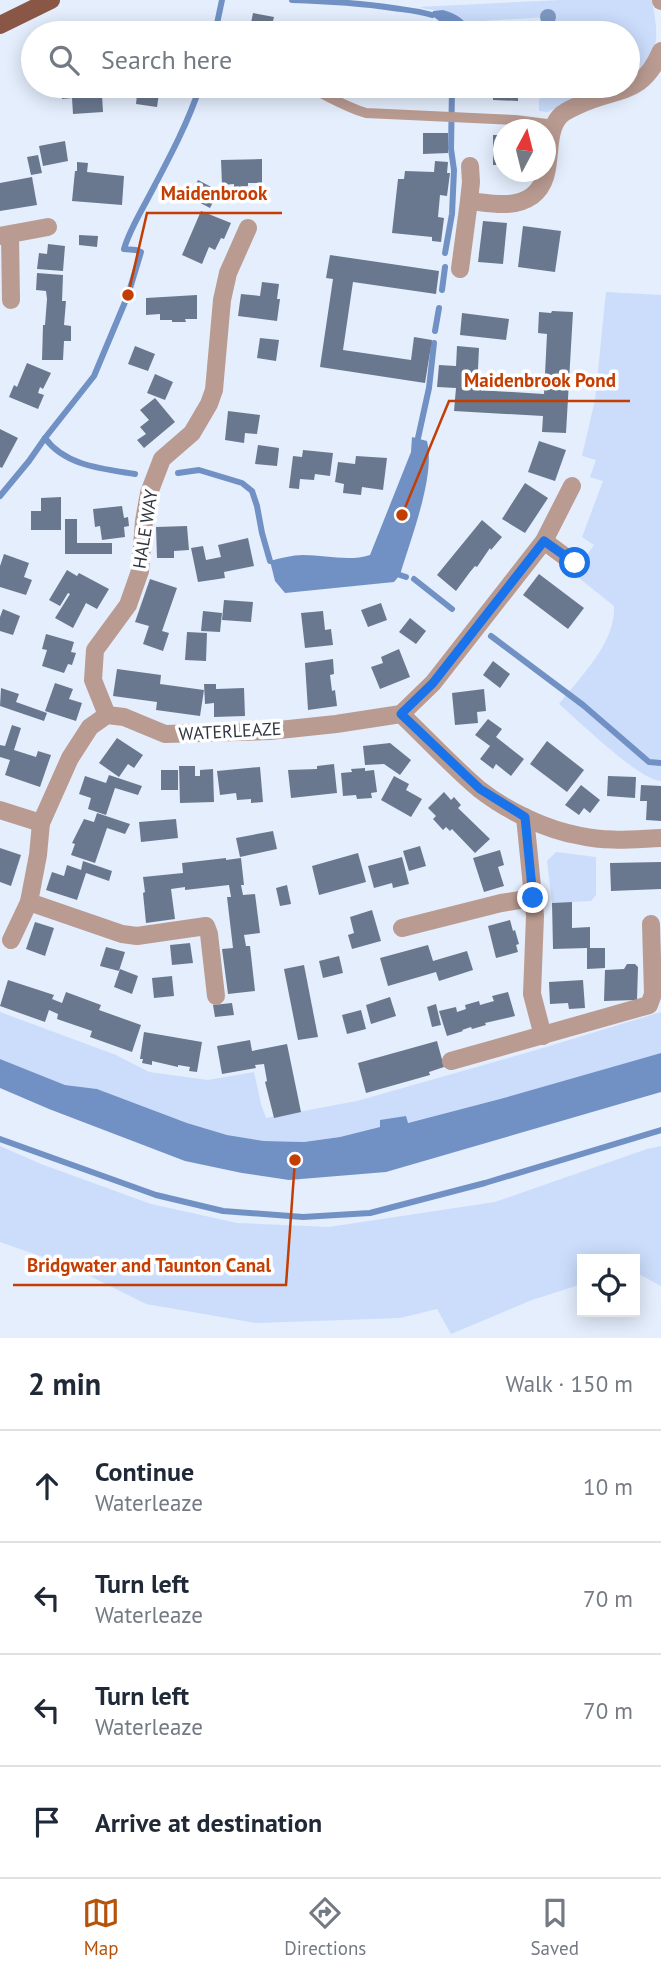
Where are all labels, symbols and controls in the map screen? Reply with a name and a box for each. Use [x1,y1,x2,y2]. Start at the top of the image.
search box [21,21,640,98]
icon: search [45,41,83,79]
text: Search here [101,43,232,76]
north arrow [493,119,556,182]
callout: Maidenbrook [147,173,282,213]
text: Maidenbrook [161,181,268,205]
callout: Maidenbrook Pond [449,361,630,401]
text: Maidenbrook Pond [464,368,616,392]
street label: HALE WAY [127,488,163,570]
route start [559,547,590,578]
street label: WATERLEAZE [178,717,282,745]
route end [517,882,548,913]
callout: Bridgwater and Taunton Canal [13,1245,286,1285]
text: Bridgwater and Taunton Canal [27,1253,271,1277]
map controls [577,1254,640,1317]
button: locate [577,1254,640,1317]
text: 2 min [28,1364,101,1403]
text: Walk · 150 m [506,1369,633,1398]
text: Continue [95,1455,194,1488]
icon: ahead [28,1467,66,1505]
text: 10 m [583,1472,633,1501]
text: Waterleaze [95,1488,203,1517]
text: Turn left [95,1567,189,1600]
icon: left [28,1579,66,1617]
text: 70 m [583,1584,633,1613]
text: Waterleaze [95,1600,203,1629]
text: Turn left [95,1679,189,1712]
icon: left [28,1691,66,1729]
text: 70 m [583,1696,633,1725]
text: Waterleaze [95,1712,203,1741]
icon: arrive [28,1803,66,1841]
text: Arrive at destination [95,1806,322,1839]
tab: Map [82,1894,120,1960]
tab: Directions [284,1894,366,1960]
tab: Saved [531,1894,579,1960]

